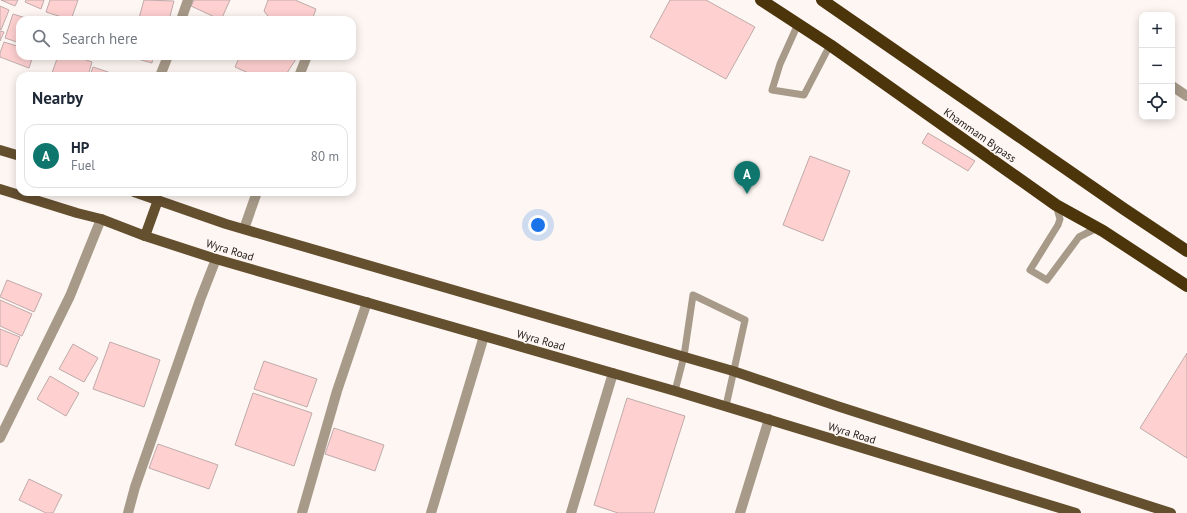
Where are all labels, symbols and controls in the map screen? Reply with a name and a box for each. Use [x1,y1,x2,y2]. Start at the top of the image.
map controls [1139,12,1175,120]
button: + [1139,12,1175,48]
search box [16,16,356,60]
icon: search [30,27,52,49]
text: Search here [62,29,138,48]
button: − [1139,48,1175,84]
button: locate [1139,84,1175,120]
text: Nearby [32,87,83,109]
street label: Khammam Bypass [941,105,1019,165]
text: HP [71,138,89,157]
text: A [42,148,50,165]
text: 80 m [311,148,339,165]
text: Fuel [71,157,95,174]
pin: A [734,161,760,194]
your location [528,215,548,235]
street label: Wyra Road [204,236,256,264]
street label: Wyra Road [515,326,567,354]
street label: Wyra Road [826,419,878,447]

